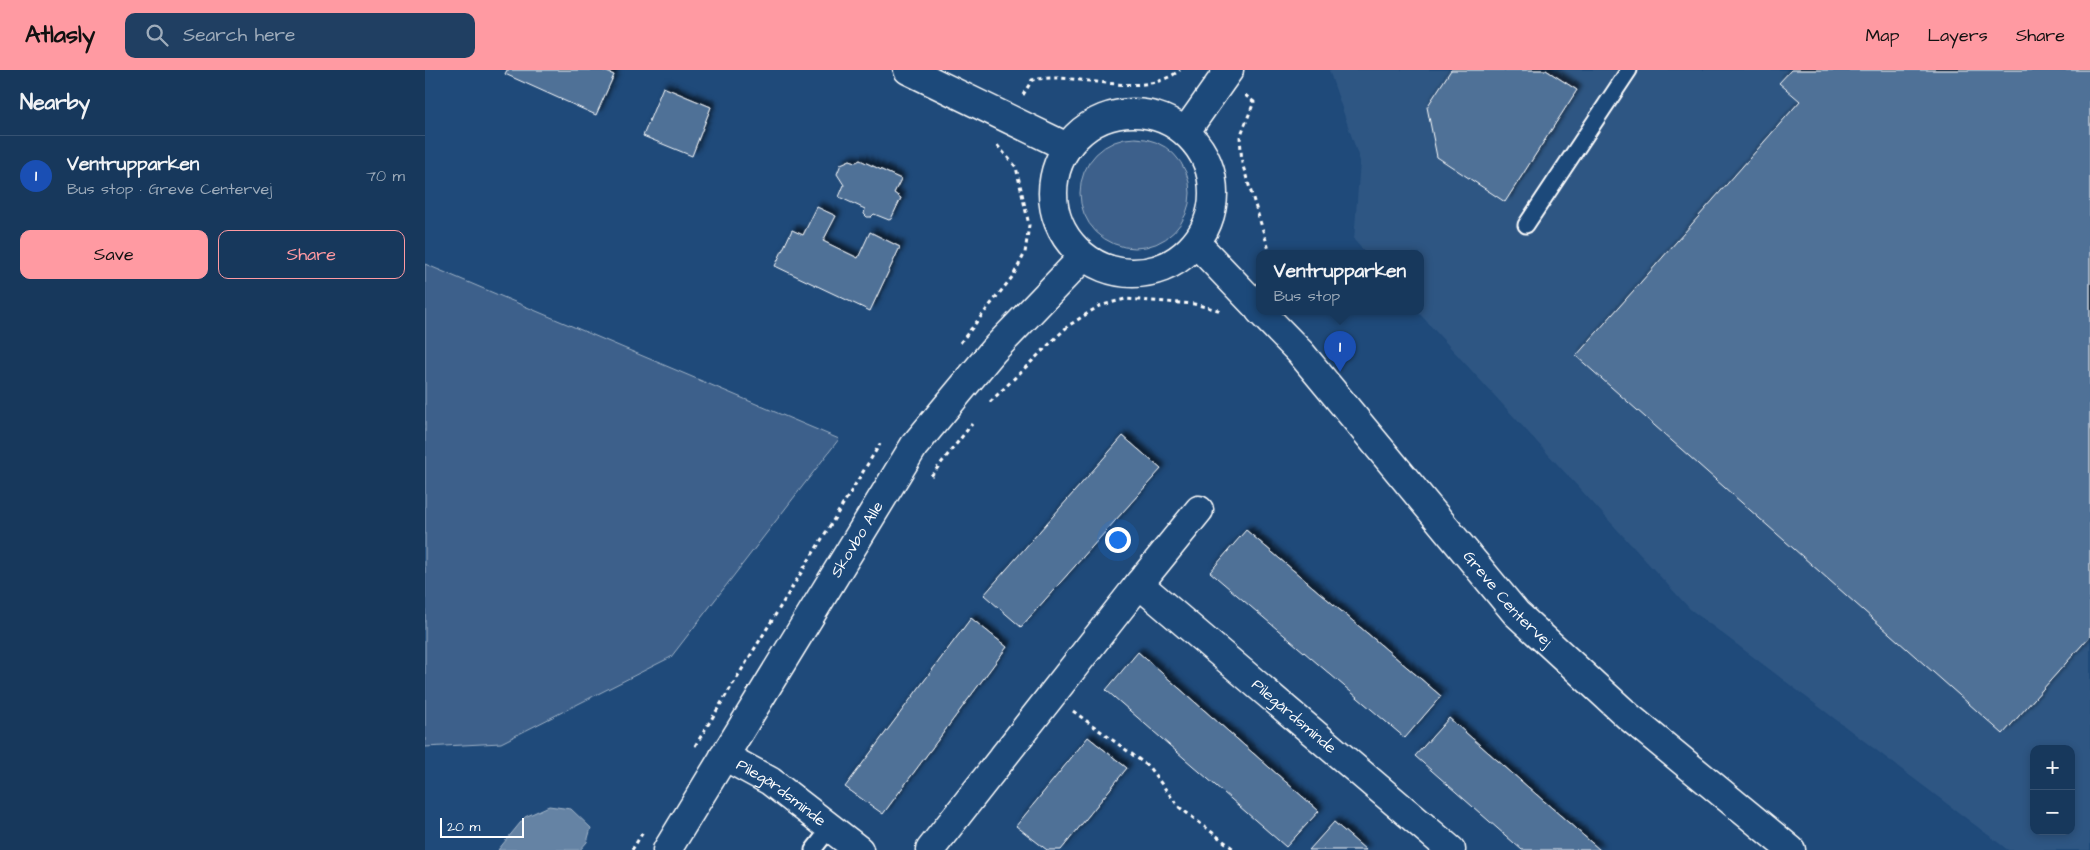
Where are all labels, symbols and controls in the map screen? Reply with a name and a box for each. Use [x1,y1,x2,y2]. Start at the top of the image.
search box [125,13,475,58]
text: Atlasly [25,18,95,52]
icon: search [143,21,171,49]
text: Search here [183,22,295,49]
text: Map [1865,23,1899,48]
text: Layers [1927,23,1988,48]
text: Share [2016,23,2065,48]
text: Nearby [20,88,90,117]
text: Ventrupparken [67,151,199,178]
text: 1 [35,165,37,187]
text: 70 m [366,165,405,187]
text: Bus stop · Greve Centervej [67,178,272,200]
button: Save [20,230,208,279]
button: Share [218,230,405,279]
popup [1256,250,1424,315]
text: Ventrupparken [1274,258,1406,285]
text: Bus stop [1274,285,1340,307]
pin: 1 [1324,331,1356,372]
street label: Skovbo Alle [825,497,889,582]
your location [1105,527,1131,553]
street label: Greve Centervej [1458,546,1557,652]
street label: Pilegårdsminde [1247,674,1341,759]
map controls [2030,745,2075,835]
button: + [2030,745,2075,790]
street label: Pilegårdsminde [732,754,831,832]
button: − [2030,790,2075,835]
scale bar [440,815,524,838]
text: 20 m [447,817,480,837]

